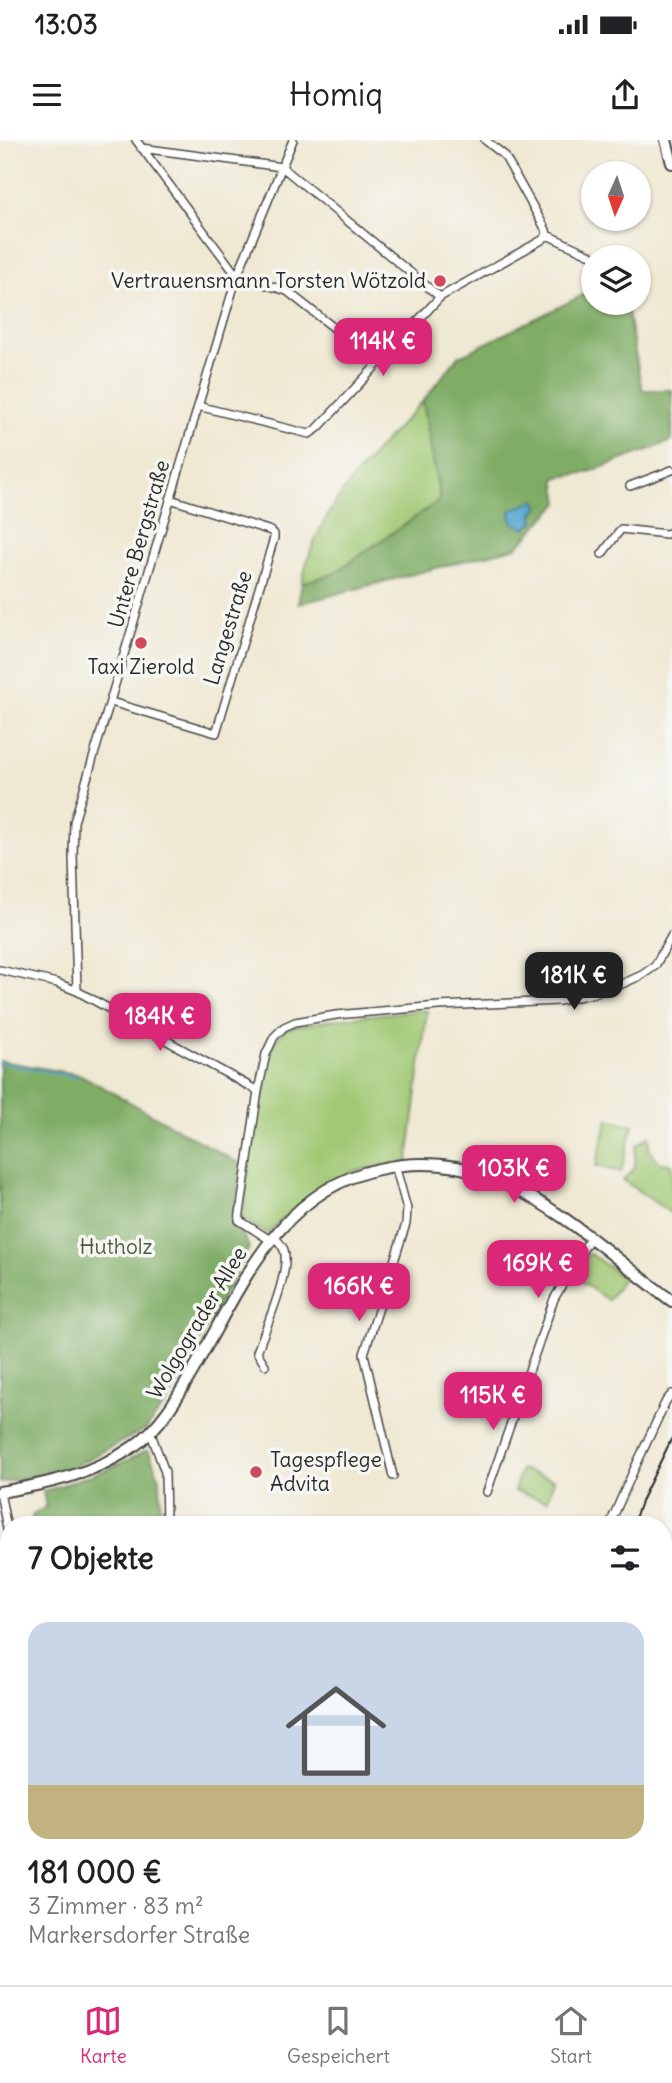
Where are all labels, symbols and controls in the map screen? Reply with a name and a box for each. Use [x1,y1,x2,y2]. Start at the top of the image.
text: 13:03 [35,8,98,41]
text: Homiq [289,74,383,115]
icon: menu [28,76,66,114]
icon: share [606,76,644,114]
north arrow [581,161,651,231]
map controls [581,161,651,315]
button: layers [581,245,651,315]
place label: Vertrauensmann Torsten Wötzold [111,267,426,294]
marker: Vertrauensmann Torsten Wötzold [432,273,448,289]
pin: 114K € [326,318,440,378]
text: 114K € [350,326,416,355]
street label: Untere Bergstraße [102,457,175,631]
street label: Langestraße [197,567,258,688]
marker: Taxi Zierold [133,635,149,651]
place label: Taxi Zierold [88,653,194,680]
pin: 181K € [517,952,631,1012]
text: 181K € [541,960,607,989]
pin: 184K € [103,993,217,1053]
text: 184K € [125,1001,195,1030]
pin: 103K € [457,1146,571,1205]
text: 103K € [478,1153,550,1182]
park label: Hutholz [79,1233,153,1260]
pin: 169K € [481,1240,595,1300]
street label: Wolgograder Allee [140,1242,253,1404]
text: 169K € [503,1248,573,1277]
pin: 166K € [302,1264,416,1323]
text: 166K € [324,1271,394,1300]
pin: 115K € [436,1372,550,1432]
text: 115K € [460,1380,526,1409]
place label: Tagespflege Advita [270,1446,382,1497]
marker: Tagespflege Advita [248,1464,264,1480]
text: 7 Objekte [28,1539,154,1577]
icon: filters [606,1539,644,1577]
icon: home [273,1668,399,1794]
text: 181 000 € [28,1853,162,1891]
text: 3 Zimmer · 83 m² [28,1891,204,1920]
text: Markersdorfer Straße [28,1920,250,1949]
tab: Karte [80,2002,127,2068]
tab: Gespeichert [287,2002,390,2068]
tab: Start [550,2002,592,2068]

